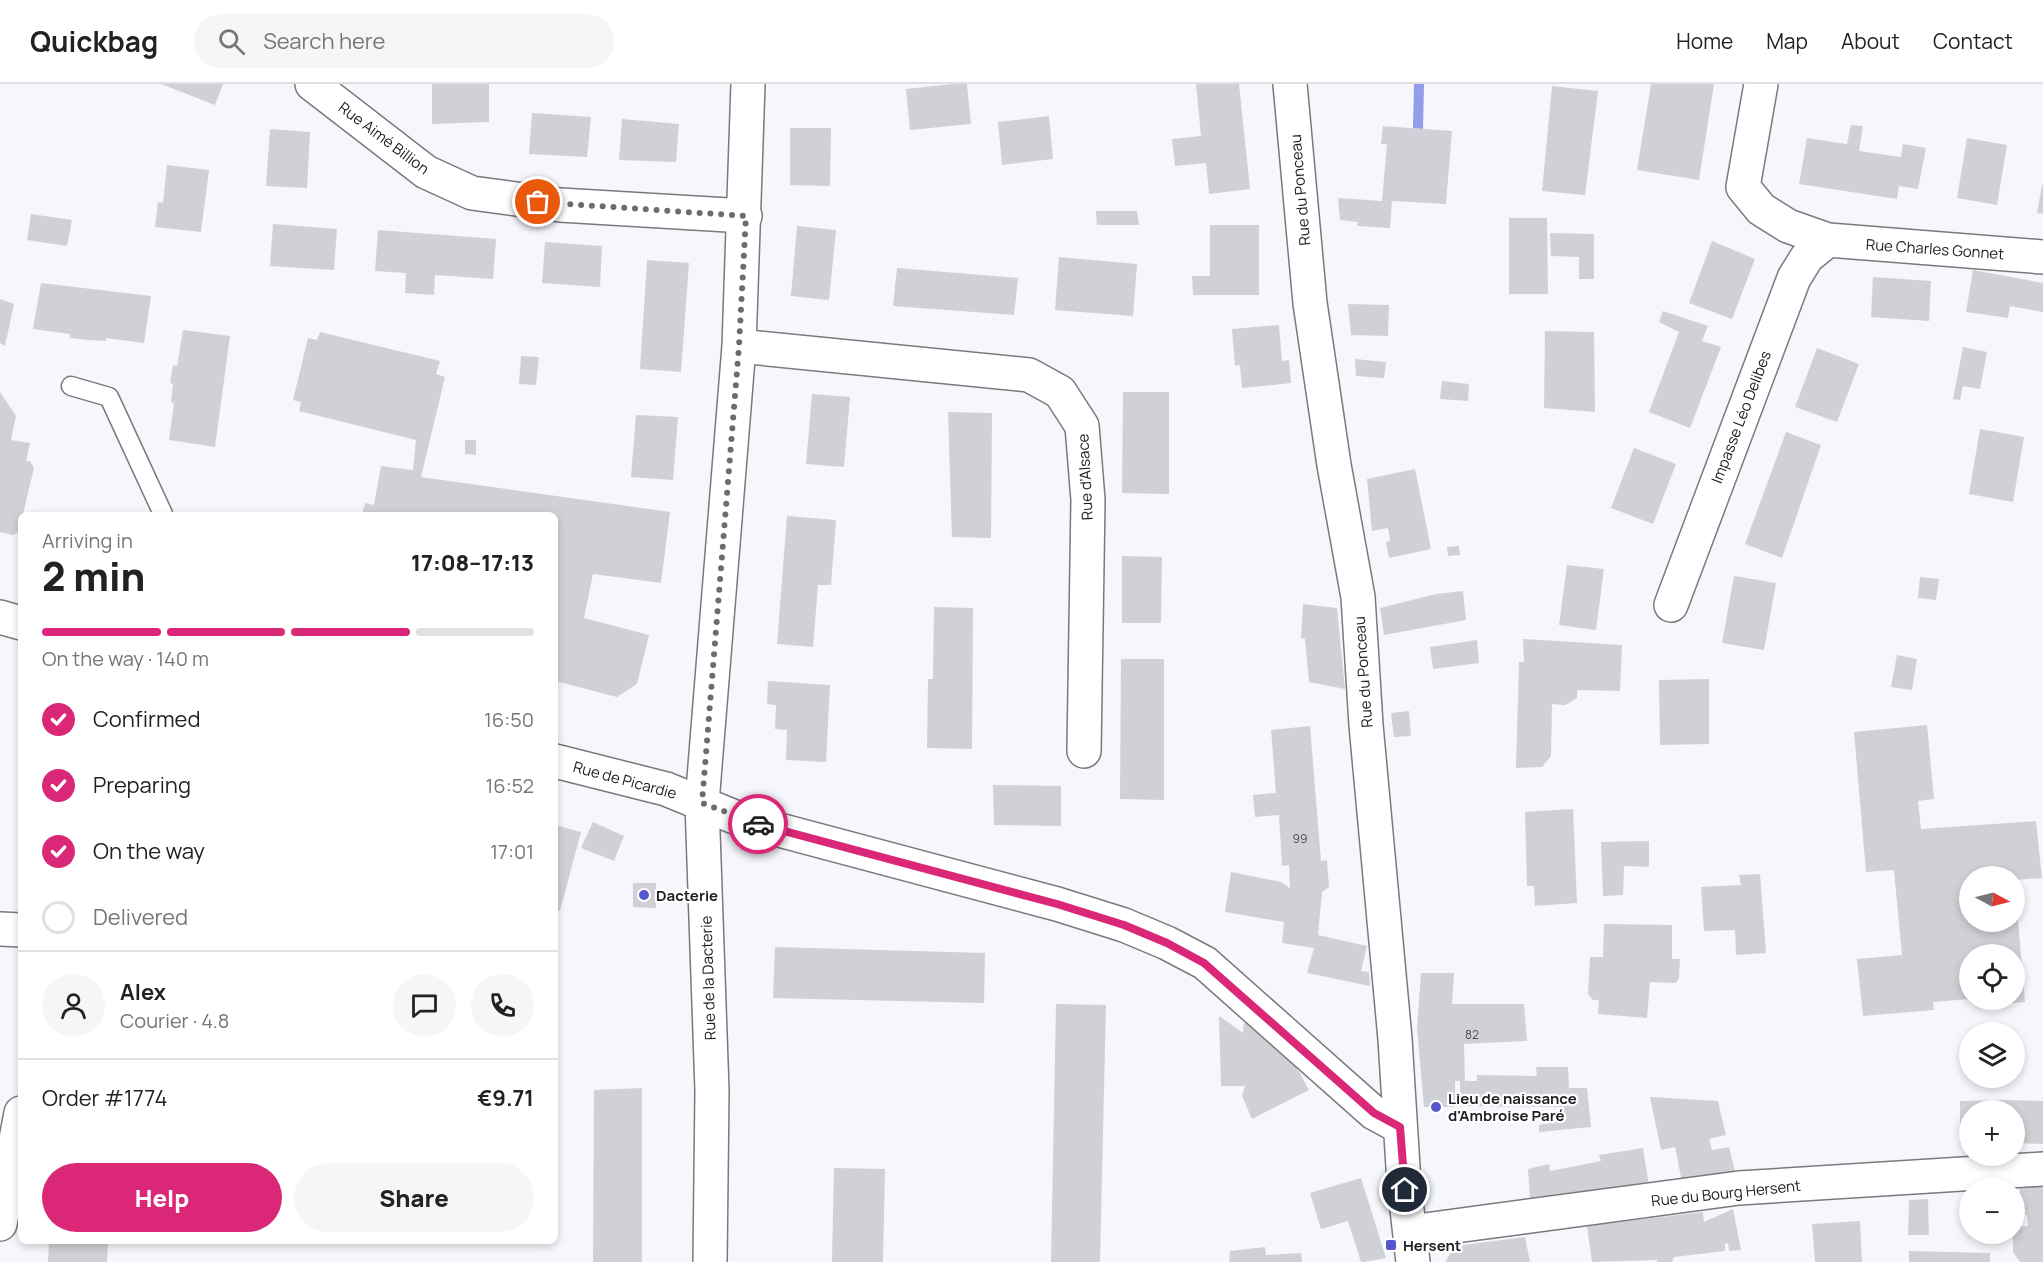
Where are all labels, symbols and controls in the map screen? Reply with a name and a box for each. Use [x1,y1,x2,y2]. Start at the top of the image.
search box [194,14,614,68]
text: Quickbag [30,22,158,60]
icon: search [215,25,248,58]
text: Search here [263,26,385,56]
text: Home [1676,27,1733,55]
text: Map [1766,27,1808,55]
text: About [1841,27,1900,55]
text: Contact [1933,27,2013,55]
street label: Rue Aimé Billion [334,97,434,179]
street label: Rue du Ponceau [1285,133,1315,247]
pin [512,176,563,227]
icon: bag [521,185,554,218]
street label: Rue Charles Gonnet [1865,234,2005,264]
street label: Impasse Léo Delibes [1706,347,1776,486]
street label: Rue d'Alsace [1072,433,1098,521]
text: Arriving in [42,527,133,554]
text: 17:08–17:13 [411,548,534,578]
text: 2 min [42,549,145,603]
street label: Rue du Ponceau [1349,616,1377,728]
text: On the way · 140 m [42,645,209,672]
icon: check [42,703,75,736]
text: Confirmed [93,704,201,734]
text: 16:50 [484,706,534,733]
street label: Rue de Picardie [571,756,679,804]
icon: check [42,769,75,802]
text: Preparing [93,770,191,800]
text: 16:52 [485,772,534,799]
courier [728,794,788,854]
icon: car [742,808,775,841]
house number: 99 [1293,830,1307,847]
icon: check [42,835,75,868]
text: On the way [93,836,205,866]
text: 17:01 [490,838,534,865]
north arrow [1959,866,2025,932]
map controls [1959,866,2025,1244]
place label: Dacterie [656,885,718,906]
marker: Dacterie [637,888,651,902]
text: Delivered [93,902,188,932]
street label: Rue de la Dacterie [695,915,721,1041]
button: locate [1959,944,2025,1010]
button: person [42,974,105,1037]
button: chat [393,974,456,1037]
button: phone [471,974,534,1037]
text: Alex [120,977,166,1007]
text: Courier · 4.8 [120,1007,229,1034]
button: layers [1959,1022,2025,1088]
house number: 82 [1465,1026,1479,1043]
text: Order #1774 [42,1083,167,1113]
text: €9.71 [477,1083,534,1113]
place label: Lieu de naissance d'Ambroise Paré [1448,1088,1577,1126]
marker: Lieu de naissance d'Ambroise Paré [1429,1100,1443,1114]
button: + [1959,1100,2025,1166]
button: Help [42,1163,282,1232]
button: Share [294,1163,534,1232]
pin [1379,1164,1430,1215]
icon: home [1388,1173,1421,1206]
street label: Rue du Bourg Hersent [1650,1175,1802,1211]
button: − [1959,1178,2025,1244]
place label: Hersent [1403,1235,1461,1256]
marker: Hersent [1384,1238,1398,1252]

